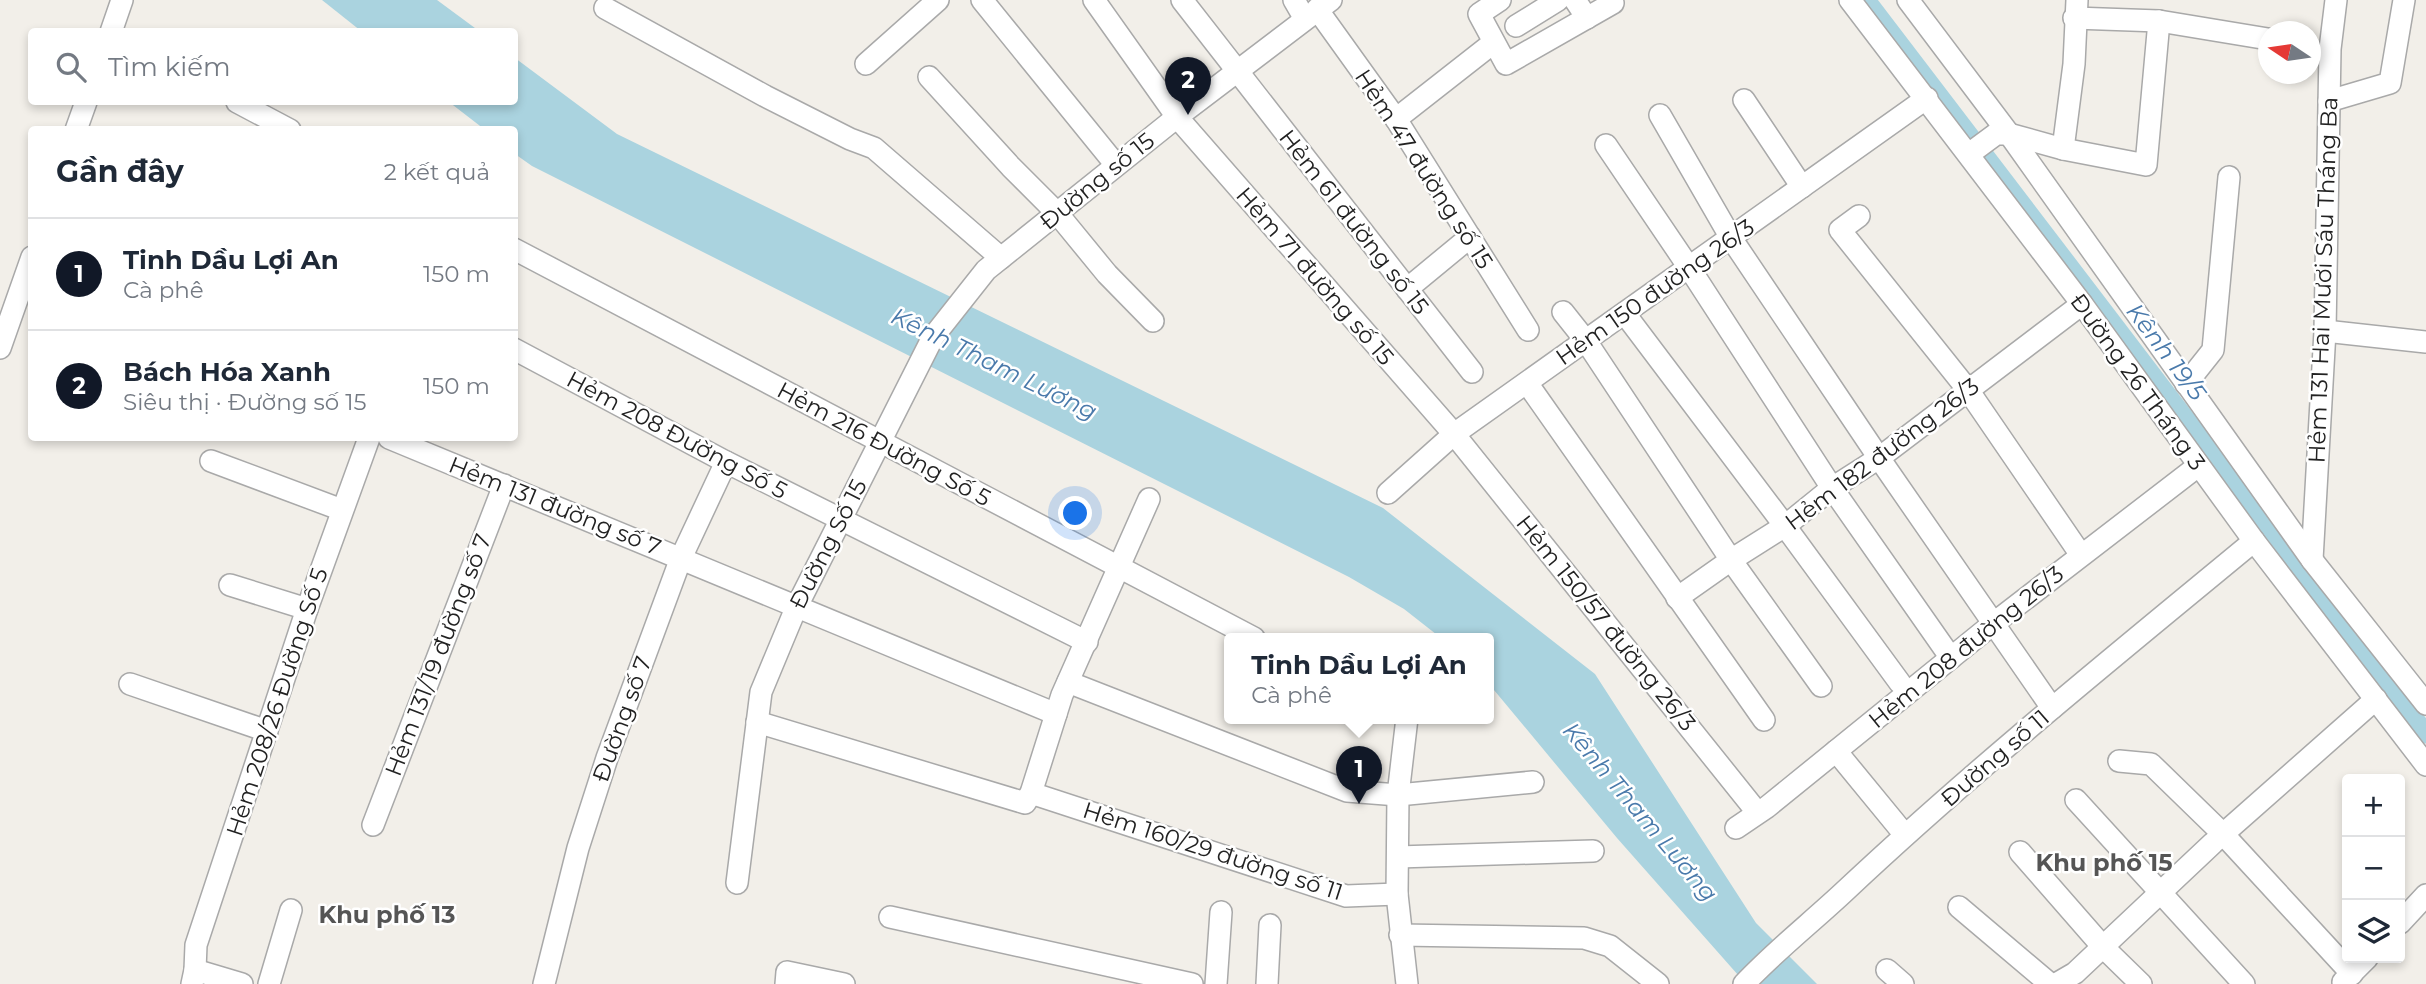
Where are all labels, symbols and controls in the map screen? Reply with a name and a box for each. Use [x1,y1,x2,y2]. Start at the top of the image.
north arrow [2258,21,2321,84]
search box [28,28,518,105]
icon: search [52,48,90,86]
text: Tìm kiếm [108,51,231,83]
pin: 2 [1165,57,1211,115]
street label: Hẻm 47 đường số 15 [1349,64,1499,274]
street label: Hẻm 131 Hai Mươi Sáu Tháng Ba [2303,96,2343,464]
street label: Hẻm 61 đường số 15 [1273,124,1435,320]
street label: Đường số 15 [1034,126,1160,236]
text: Gần đây [56,153,184,190]
text: 2 kết quả [384,158,490,186]
street label: Hẻm 71 đường số 15 [1230,181,1400,371]
street label: Hẻm 150 đường 26/3 [1550,213,1760,371]
text: Tinh Dầu Lợi An [123,244,339,276]
text: 1 [74,260,84,288]
text: 150 m [423,260,490,288]
text: Cà phê [123,276,204,304]
street label: Đường 26 Tháng 3 [2064,288,2212,476]
water label: Kênh 19/5 [2120,297,2213,406]
water label: Kênh Tham Lương [887,301,1102,426]
text: Bách Hóa Xanh [123,356,331,388]
street label: Hẻm 208 Đường Số 5 [562,365,792,505]
text: 2 [72,372,86,400]
text: 150 m [423,372,490,400]
street label: Hẻm 182 đường 26/3 [1780,372,1984,536]
street label: Hẻm 216 Đường Số 5 [772,376,996,512]
text: Siêu thị · Đường số 15 [123,388,367,416]
street label: Hẻm 131 đường số 7 [445,451,665,561]
street label: Đường Số 15 [783,474,873,614]
your location [1058,496,1092,530]
street label: Hẻm 150/57 đường 26/3 [1510,509,1702,737]
street label: Hẻm 131/19 đường số 7 [379,530,497,780]
street label: Hẻm 208 đường 26/3 [1863,560,2069,734]
street label: Hẻm 208/26 Đường Số 5 [220,564,334,840]
popup [1224,633,1494,724]
text: Tinh Dầu Lợi An [1251,649,1467,681]
street label: Đường số 7 [586,653,658,785]
text: Cà phê [1251,681,1332,709]
street label: Đường số 11 [1935,703,2055,813]
water label: Kênh Tham Lương [1557,716,1724,907]
pin: 1 [1336,746,1382,804]
map controls [2342,774,2405,963]
button: + [2342,774,2405,837]
street label: Hẻm 160/29 đường số 11 [1079,796,1347,906]
button: − [2342,837,2405,900]
district label: Khu phố 15 [2035,848,2173,877]
district label: Khu phố 13 [319,900,456,929]
button: layers [2342,900,2405,963]

